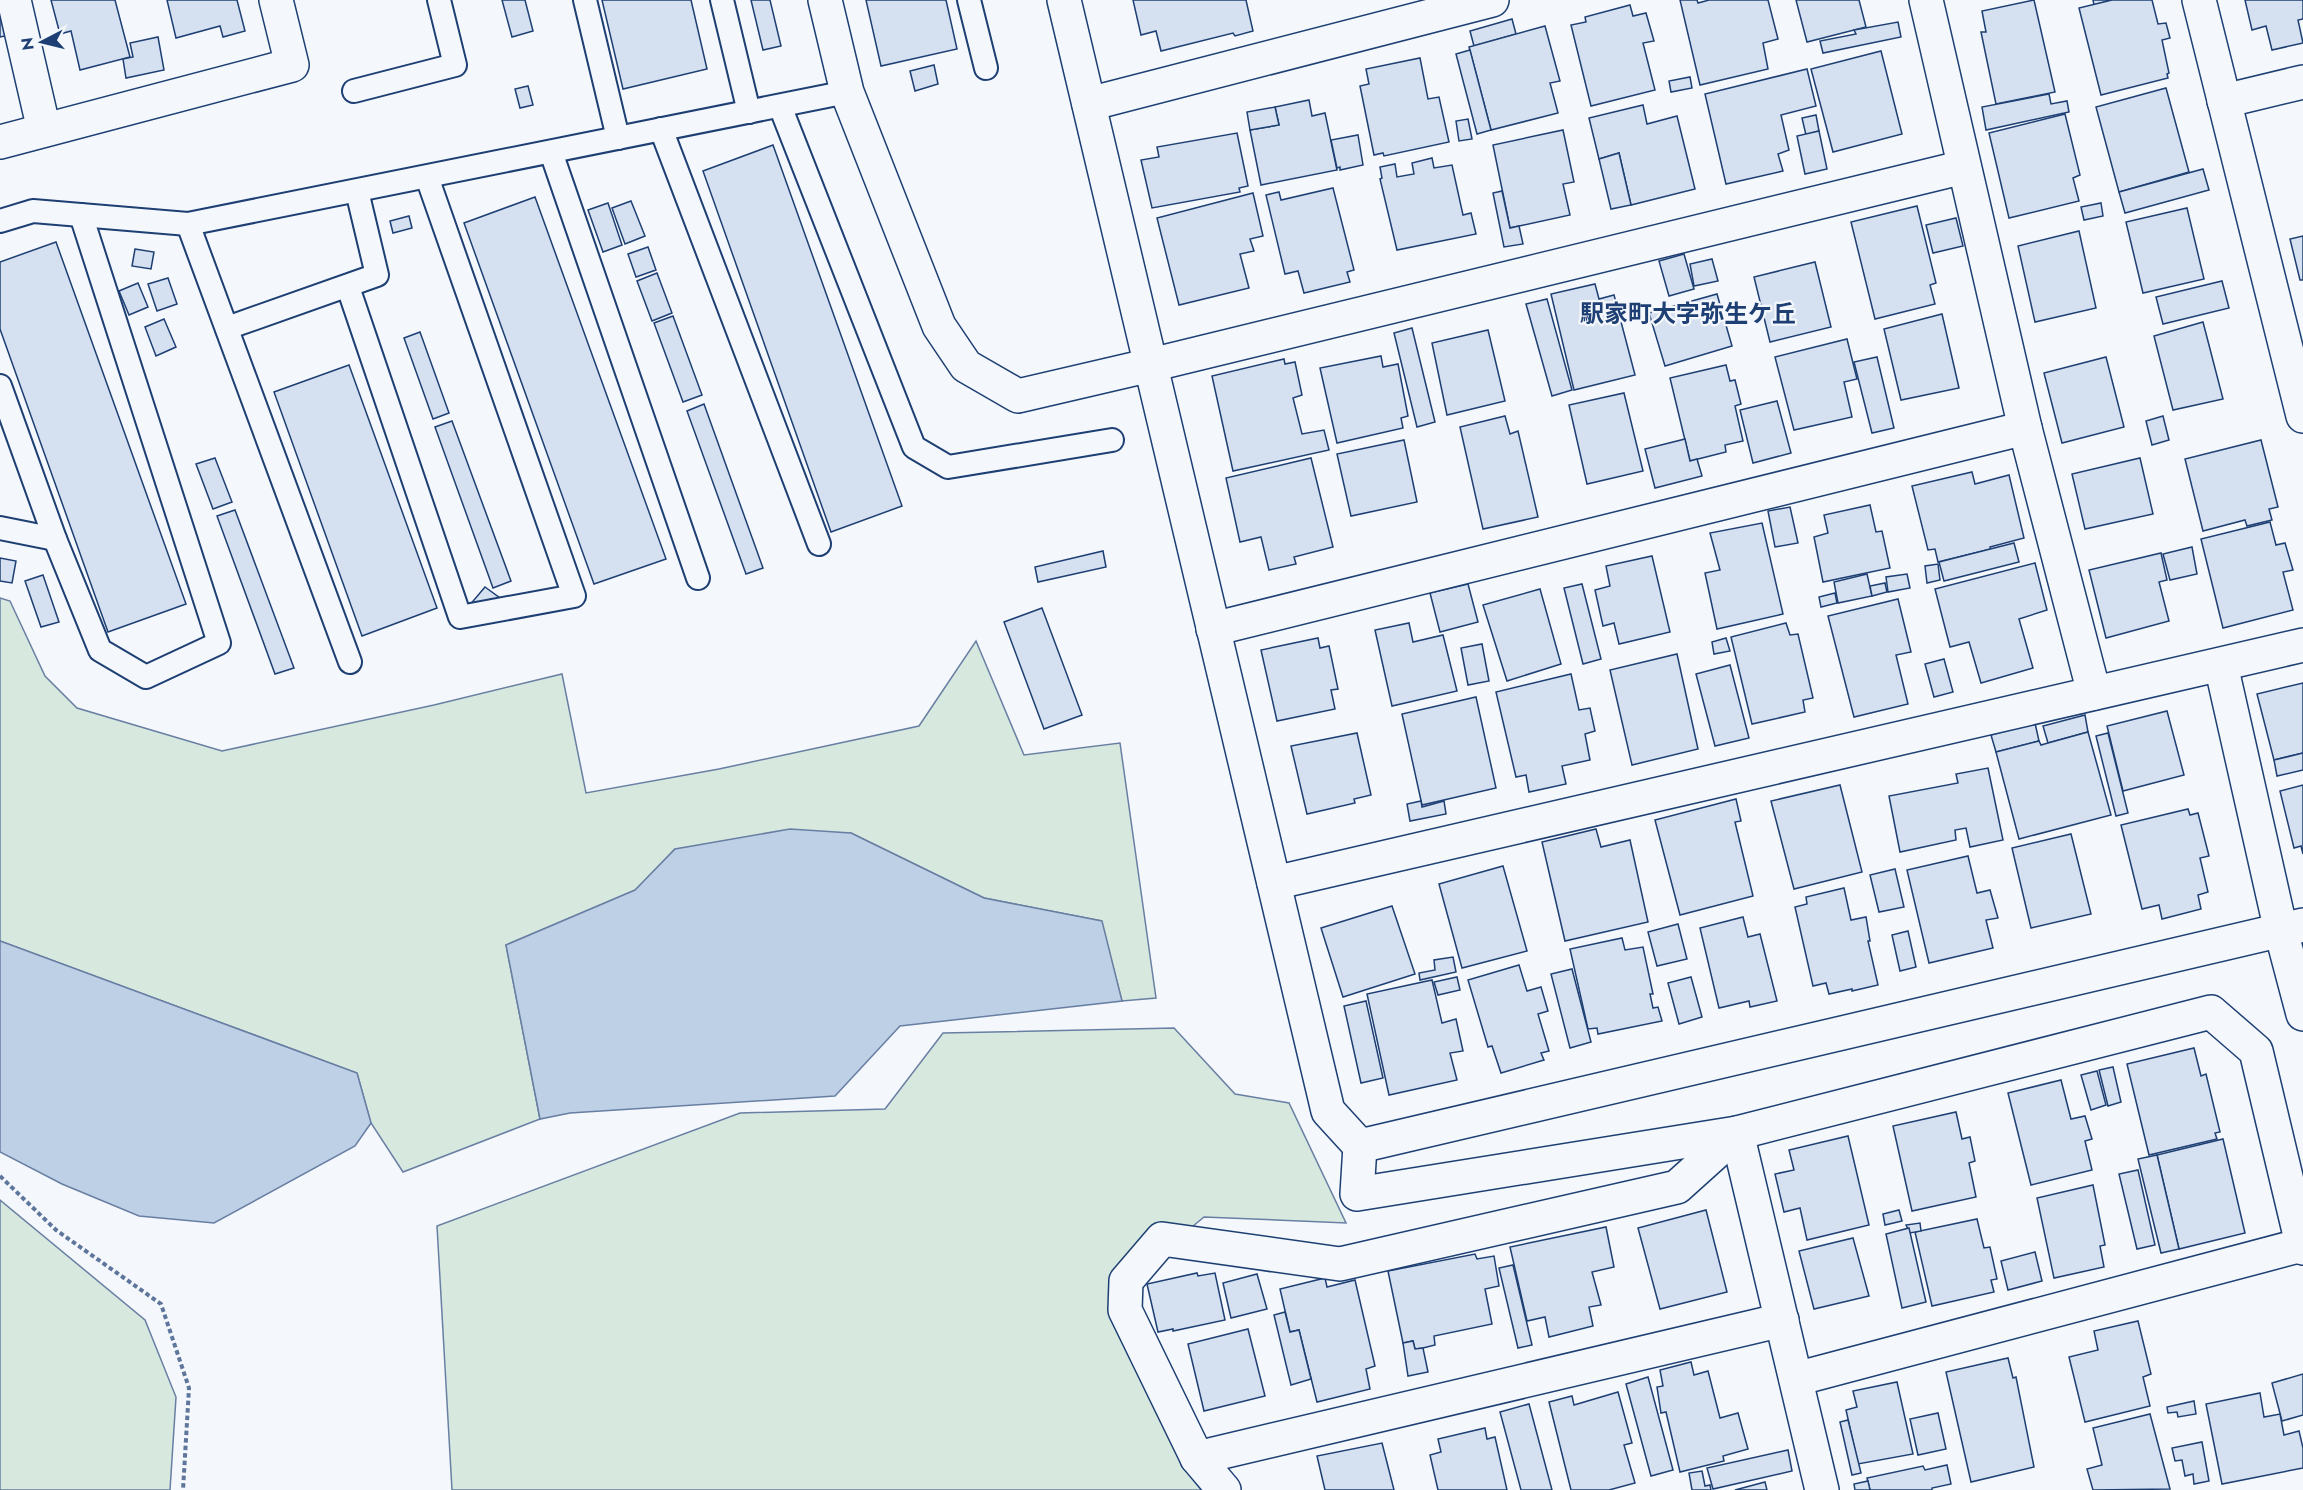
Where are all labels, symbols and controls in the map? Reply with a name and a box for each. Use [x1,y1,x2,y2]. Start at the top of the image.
north arrow [12,12,72,72]
text: N [15,36,40,51]
district label: 駅家町大字弥生ケ丘 [1580,296,1796,331]

